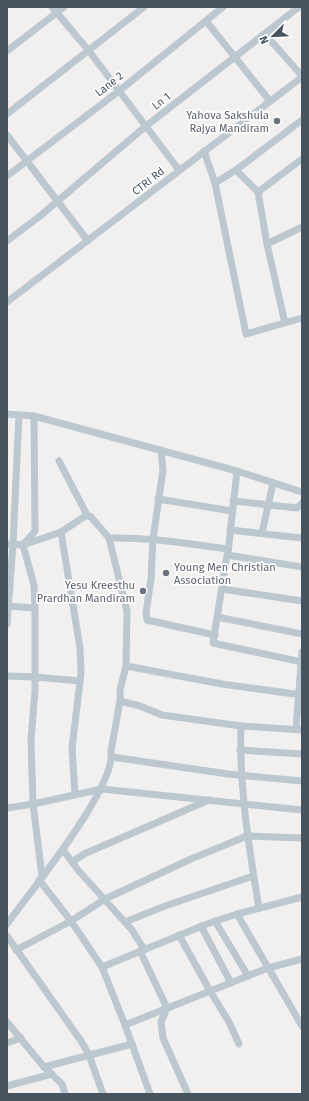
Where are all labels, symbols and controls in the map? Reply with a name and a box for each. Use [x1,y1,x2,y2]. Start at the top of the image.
north arrow [253,16,293,56]
text: N [257,34,272,46]
street label: Lane 2 [93,69,126,99]
street label: Ln 1 [150,90,173,113]
place label: Yahova Sakshula Rajya Mandiram [186,109,269,135]
marker: Yahova Sakshula Rajya Mandiram [272,116,282,126]
street label: CTRI Rd [129,165,167,198]
place label: Young Men Christian Association [174,561,276,587]
marker: Young Men Christian Association [161,568,171,578]
place label: Yesu Kreesthu Prardhan Mandiram [37,579,135,605]
marker: Yesu Kreesthu Prardhan Mandiram [138,586,148,596]

